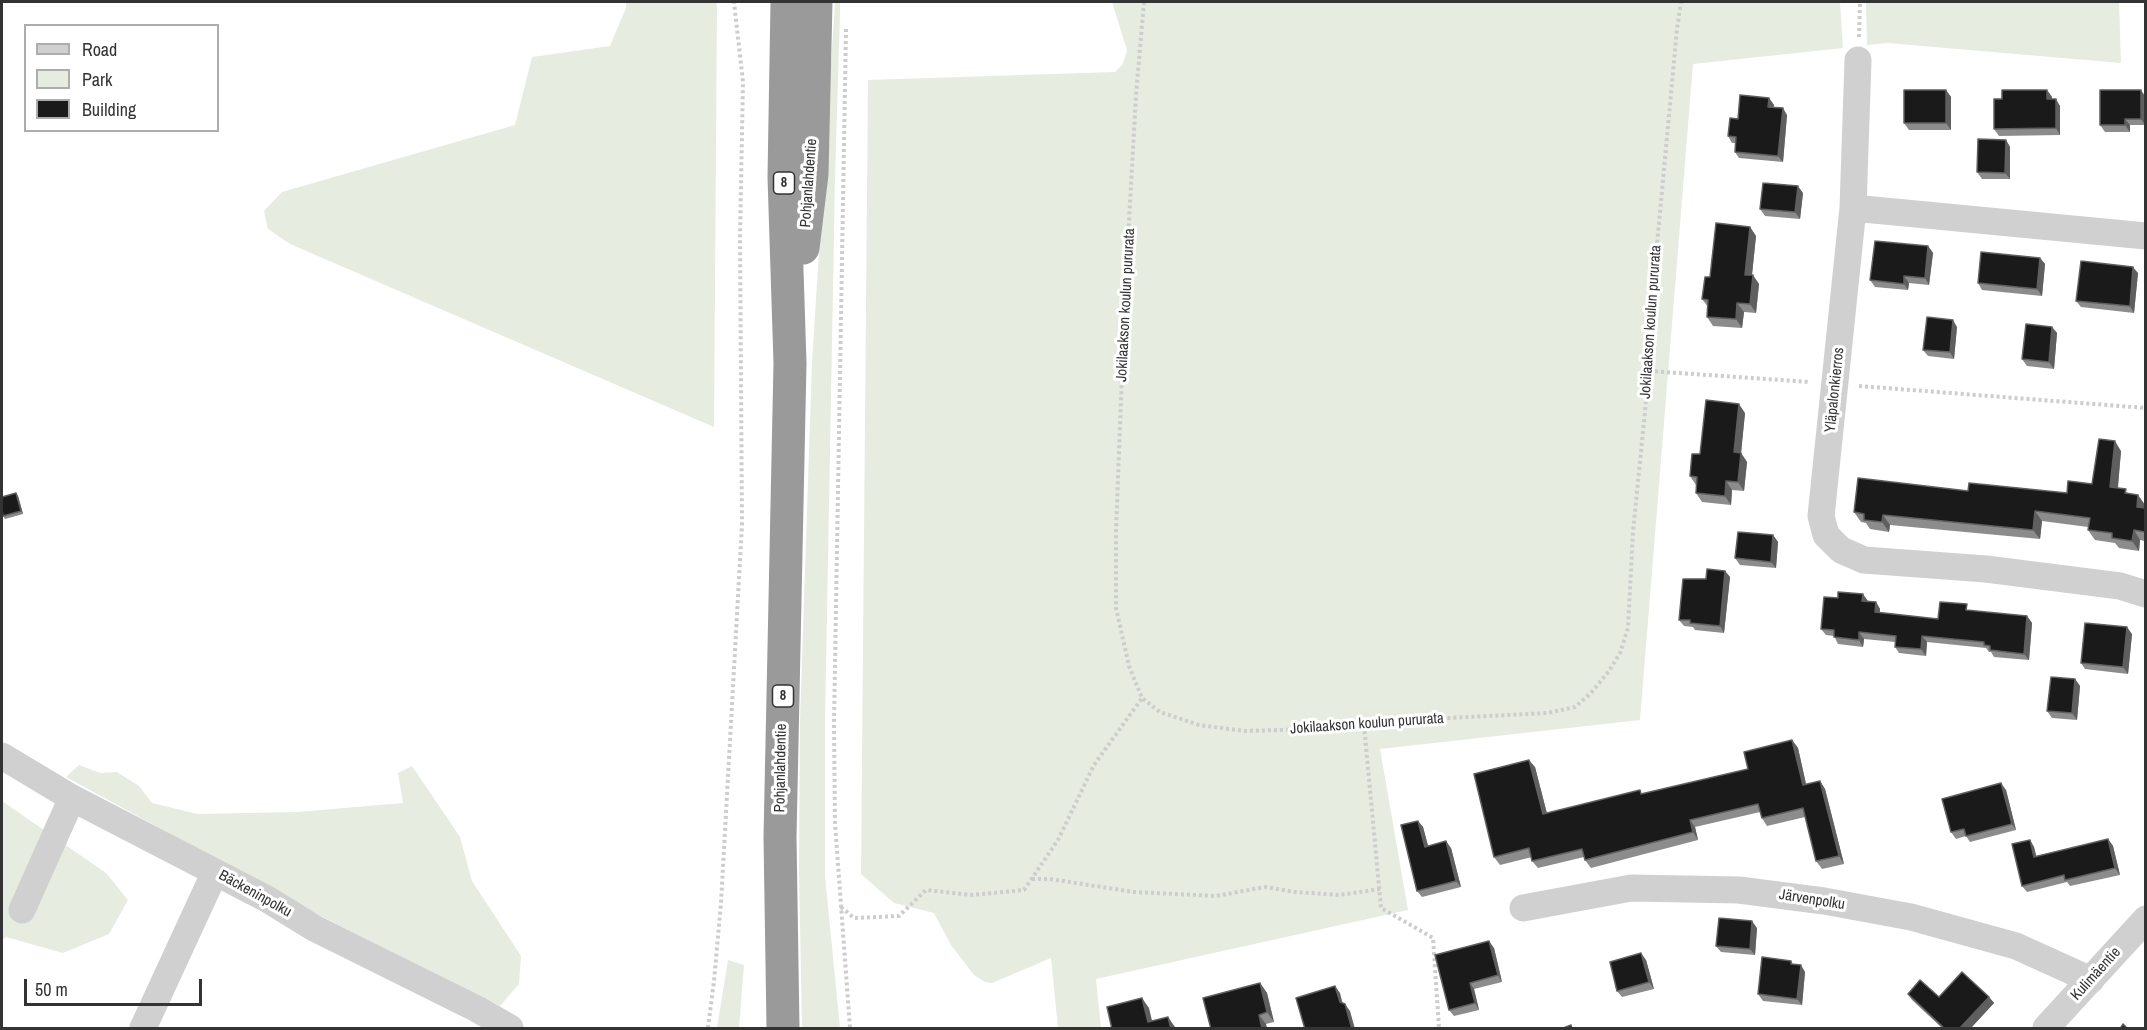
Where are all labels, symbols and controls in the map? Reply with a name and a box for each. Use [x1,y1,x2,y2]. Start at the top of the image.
legend [24,24,219,132]
text: Road [82,37,117,62]
text: Park [82,67,112,92]
text: Building [82,97,136,122]
street label: Pohjanlahdentie [797,138,821,228]
road number: 8 [774,172,794,194]
street label: Jokilaakson koulun pururata [1113,228,1139,382]
street label: Jokilaakson koulun pururata [1637,245,1665,399]
street label: Yläpalonkierros [1822,347,1848,433]
road number: 8 [772,685,794,707]
street label: Jokilaakson koulun pururata [1290,710,1444,738]
street label: Pohjanlahdentie [771,723,791,813]
street label: Bäckeninpolku [215,867,295,921]
street label: Järvenpolku [1778,886,1846,914]
street label: Kulimäentie [2067,944,2125,1004]
scale bar [27,967,206,1005]
text: 50 m [35,977,68,1002]

